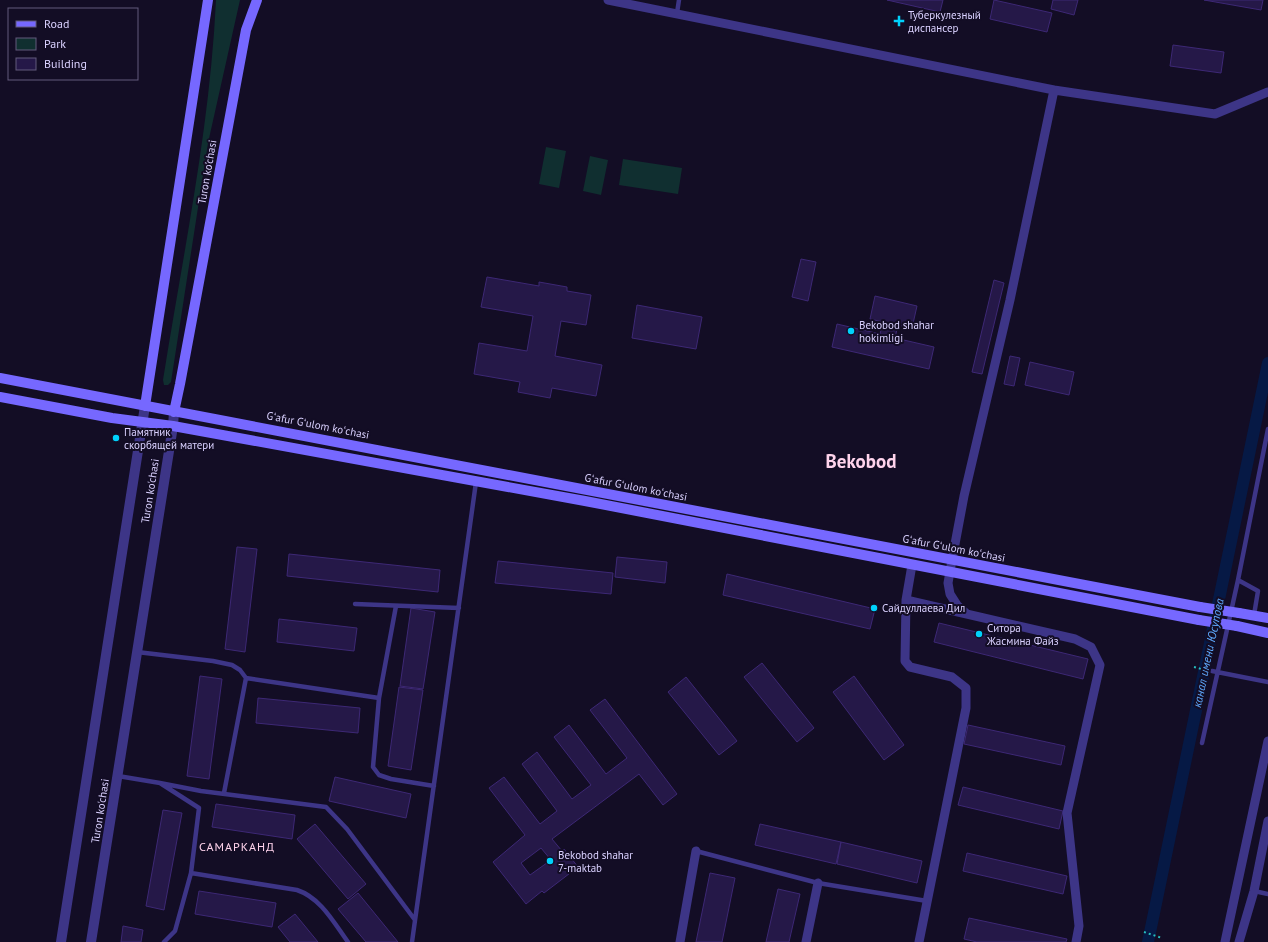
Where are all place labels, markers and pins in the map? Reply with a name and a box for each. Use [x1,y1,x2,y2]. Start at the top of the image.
place label: Туберкулезный диспансер [908,8,981,35]
marker: Туберкулезный диспансер [893,15,905,27]
place label: Bekobod shahar hokimligi [859,318,934,345]
marker: Bekobod shahar hokimligi [846,326,856,336]
place label: Памятник скорбящей матери [124,425,214,452]
marker: Памятник скорбящей матери [111,433,121,443]
place label: Сайдуллаева Дил [882,601,965,615]
marker: Сайдуллаева Дил [869,603,879,613]
place label: Ситора Жасмина Файз [986,621,1059,648]
marker: Ситора Жасмина Файз [974,629,984,639]
place label: Bekobod shahar 7-maktab [558,848,633,875]
marker: Bekobod shahar 7-maktab [545,856,555,866]

